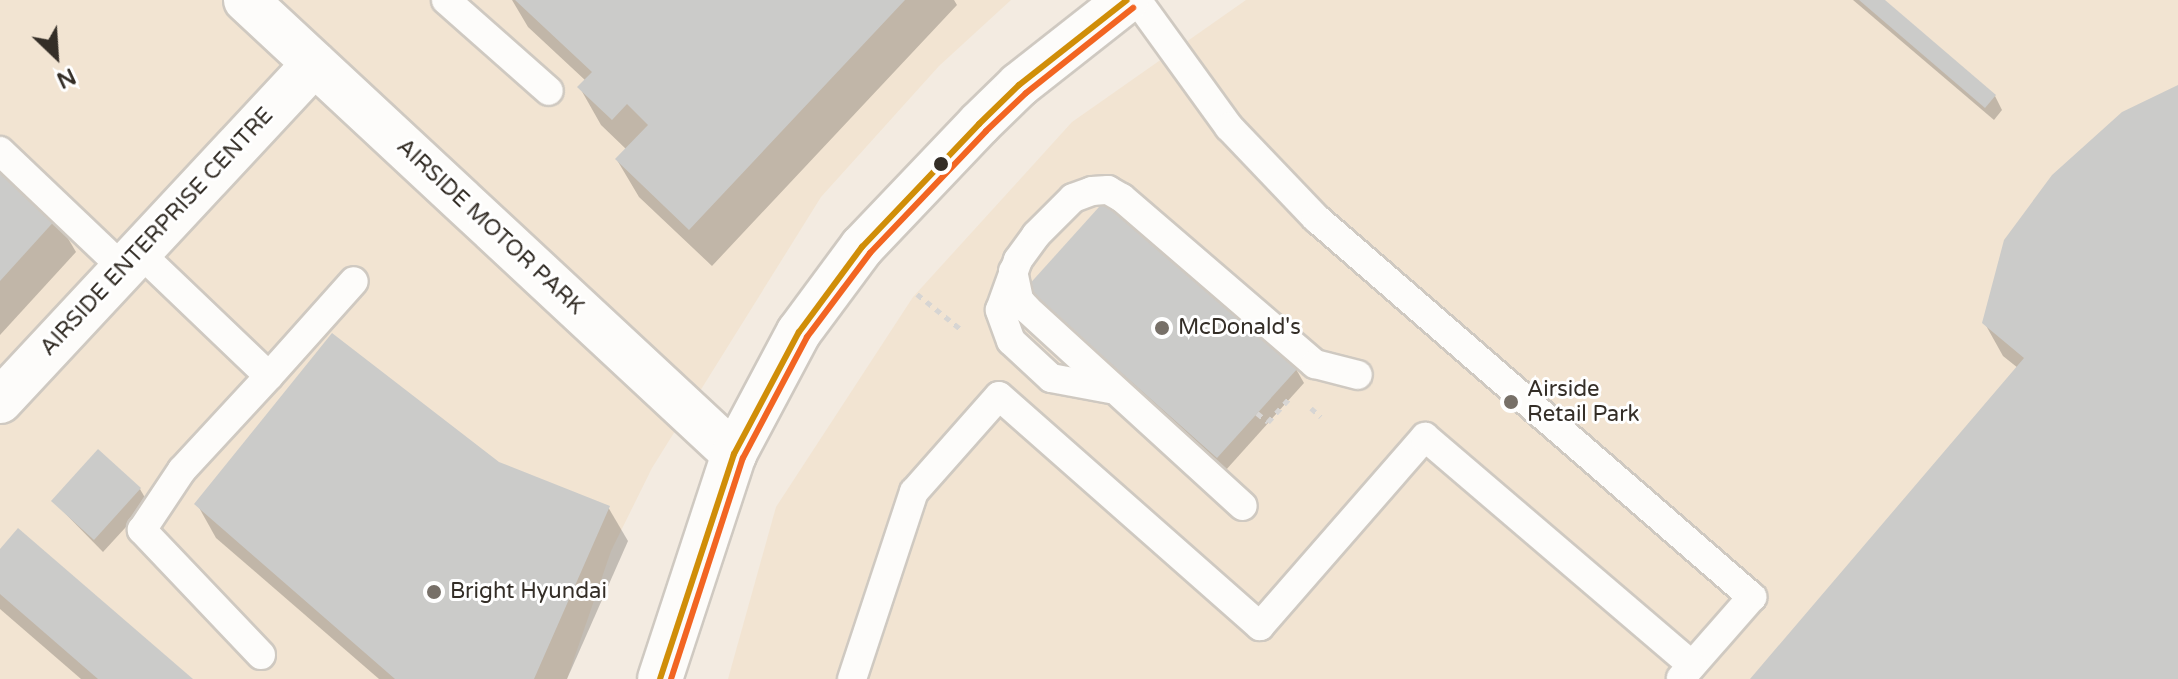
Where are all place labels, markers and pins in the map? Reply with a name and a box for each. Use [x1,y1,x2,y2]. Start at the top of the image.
unlabelled marker [933,156,949,172]
place label: McDonald's [1178,315,1301,341]
marker: McDonald's [1153,319,1171,337]
place label: Airside Retail Park [1527,376,1640,428]
marker: Airside Retail Park [1502,393,1520,411]
place label: Bright Hyundai [450,579,607,605]
marker: Bright Hyundai [425,583,443,601]

